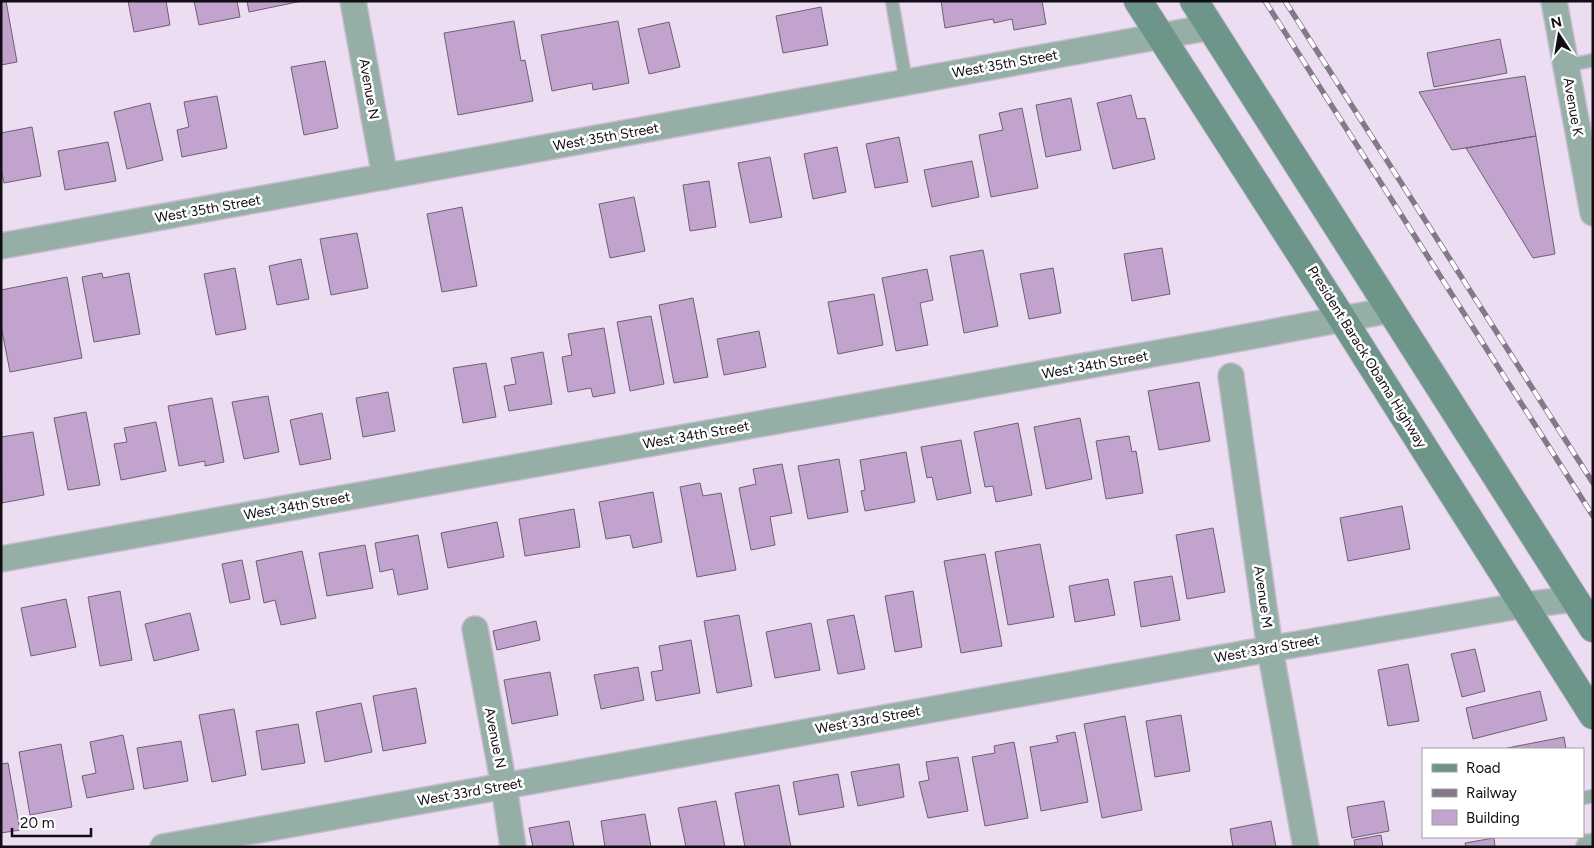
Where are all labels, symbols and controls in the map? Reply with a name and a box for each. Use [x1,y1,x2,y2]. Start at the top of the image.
north arrow [1534,10,1584,60]
text: N [1549,13,1563,32]
street label: West 35th Street [951,46,1059,82]
street label: Avenue N [355,57,383,121]
street label: Avenue K [1559,76,1587,138]
street label: West 35th Street [552,119,660,155]
street label: West 35th Street [154,191,262,227]
street label: President Barack Obama Highway [1304,263,1431,452]
street label: West 34th Street [1040,347,1150,383]
street label: West 34th Street [641,417,751,453]
street label: West 34th Street [242,488,352,524]
street label: Avenue M [1250,565,1276,629]
street label: West 33rd Street [1213,631,1321,667]
street label: West 33rd Street [814,702,922,738]
street label: Avenue N [481,706,509,770]
legend [1422,748,1584,838]
text: Road [1466,759,1501,777]
street label: West 33rd Street [416,774,524,810]
text: Railway [1466,784,1517,802]
scale bar [12,806,91,838]
text: Building [1466,809,1520,827]
text: 20 m [20,814,54,832]

